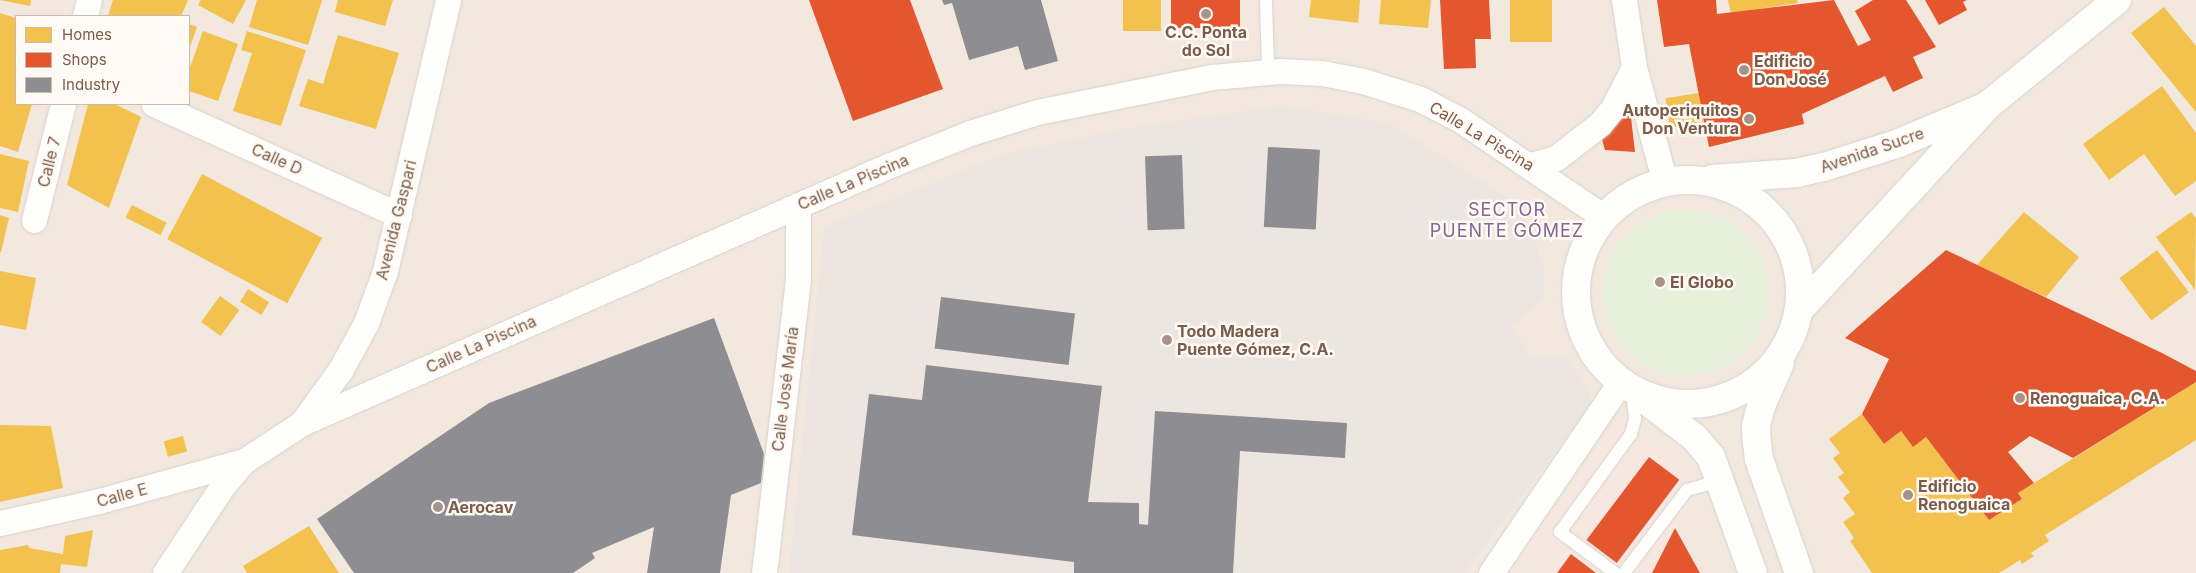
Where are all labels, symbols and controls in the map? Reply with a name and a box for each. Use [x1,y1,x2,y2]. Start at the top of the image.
marker: C.C. Ponta do Sol [1200,8,1212,20]
legend [15,15,190,105]
place label: C.C. Ponta do Sol [1165,22,1247,60]
text: Homes [62,25,112,44]
text: Shops [62,50,107,69]
place label: Edificio Don José [1754,51,1827,89]
marker: Edificio Don José [1738,64,1750,76]
text: Industry [62,75,120,94]
street label: Calle La Piscina [1426,97,1538,175]
place label: Autoperiquitos Don Ventura [1622,100,1739,138]
marker: Autoperiquitos Don Ventura [1743,113,1755,125]
street label: Avenida Sucre [1818,123,1926,177]
street label: Calle 7 [33,135,65,189]
street label: Calle D [249,139,305,179]
street label: Calle La Piscina [795,150,911,214]
street label: Avenida Gaspari [372,158,420,282]
district label: SECTOR PUENTE GÓMEZ [1428,200,1586,242]
place label: El Globo [1670,272,1734,292]
marker: El Globo [1654,276,1666,288]
street label: Calle La Piscina [423,311,539,377]
place label: Todo Madera Puente Gómez, C.A. [1177,321,1334,359]
street label: Calle José María [768,325,802,453]
marker: Todo Madera Puente Gómez, C.A. [1161,334,1173,346]
place label: Renoguaica, C.A. [2030,388,2166,408]
marker: Renoguaica, C.A. [2014,392,2026,404]
place label: Edificio Renoguaica [1918,476,2010,514]
street label: Calle E [94,479,150,511]
marker: Edificio Renoguaica [1902,489,1914,501]
place label: Aerocav [448,497,513,517]
marker: Aerocav [432,501,444,513]

